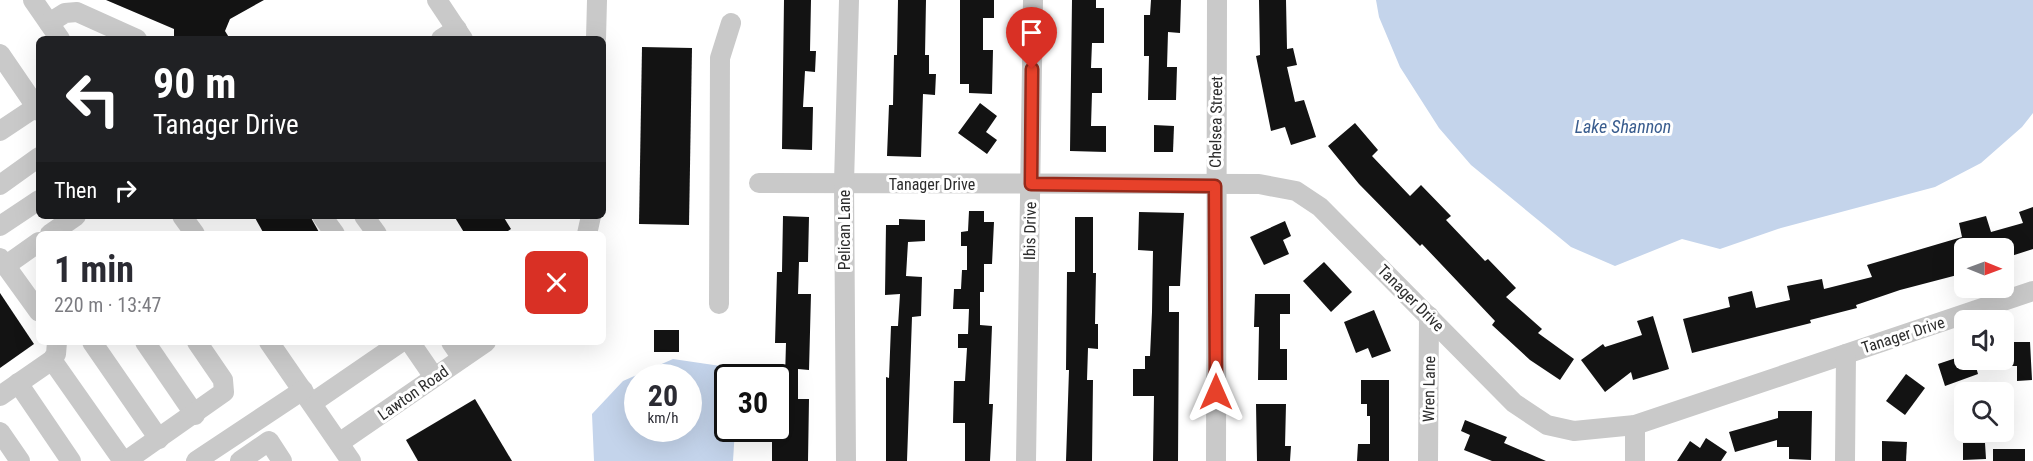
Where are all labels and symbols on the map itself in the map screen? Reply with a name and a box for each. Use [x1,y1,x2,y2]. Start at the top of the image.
pin [1006,7,1057,69]
street label: Chelsea Street [1206,76,1226,168]
water label: Lake Shannon [1575,116,1671,137]
street label: Tanager Drive [889,175,975,194]
street label: Pelican Lane [835,190,854,270]
street label: Ibis Drive [1020,202,1040,260]
north arrow [1954,238,2014,298]
street label: Tanager Drive [1374,261,1448,335]
street label: Tanager Drive [1859,313,1947,357]
street label: Wren Lane [1419,356,1439,422]
position arrow [1184,360,1248,424]
street label: Lawton Road [374,362,452,424]
speed limit sign: 30 [714,364,792,442]

